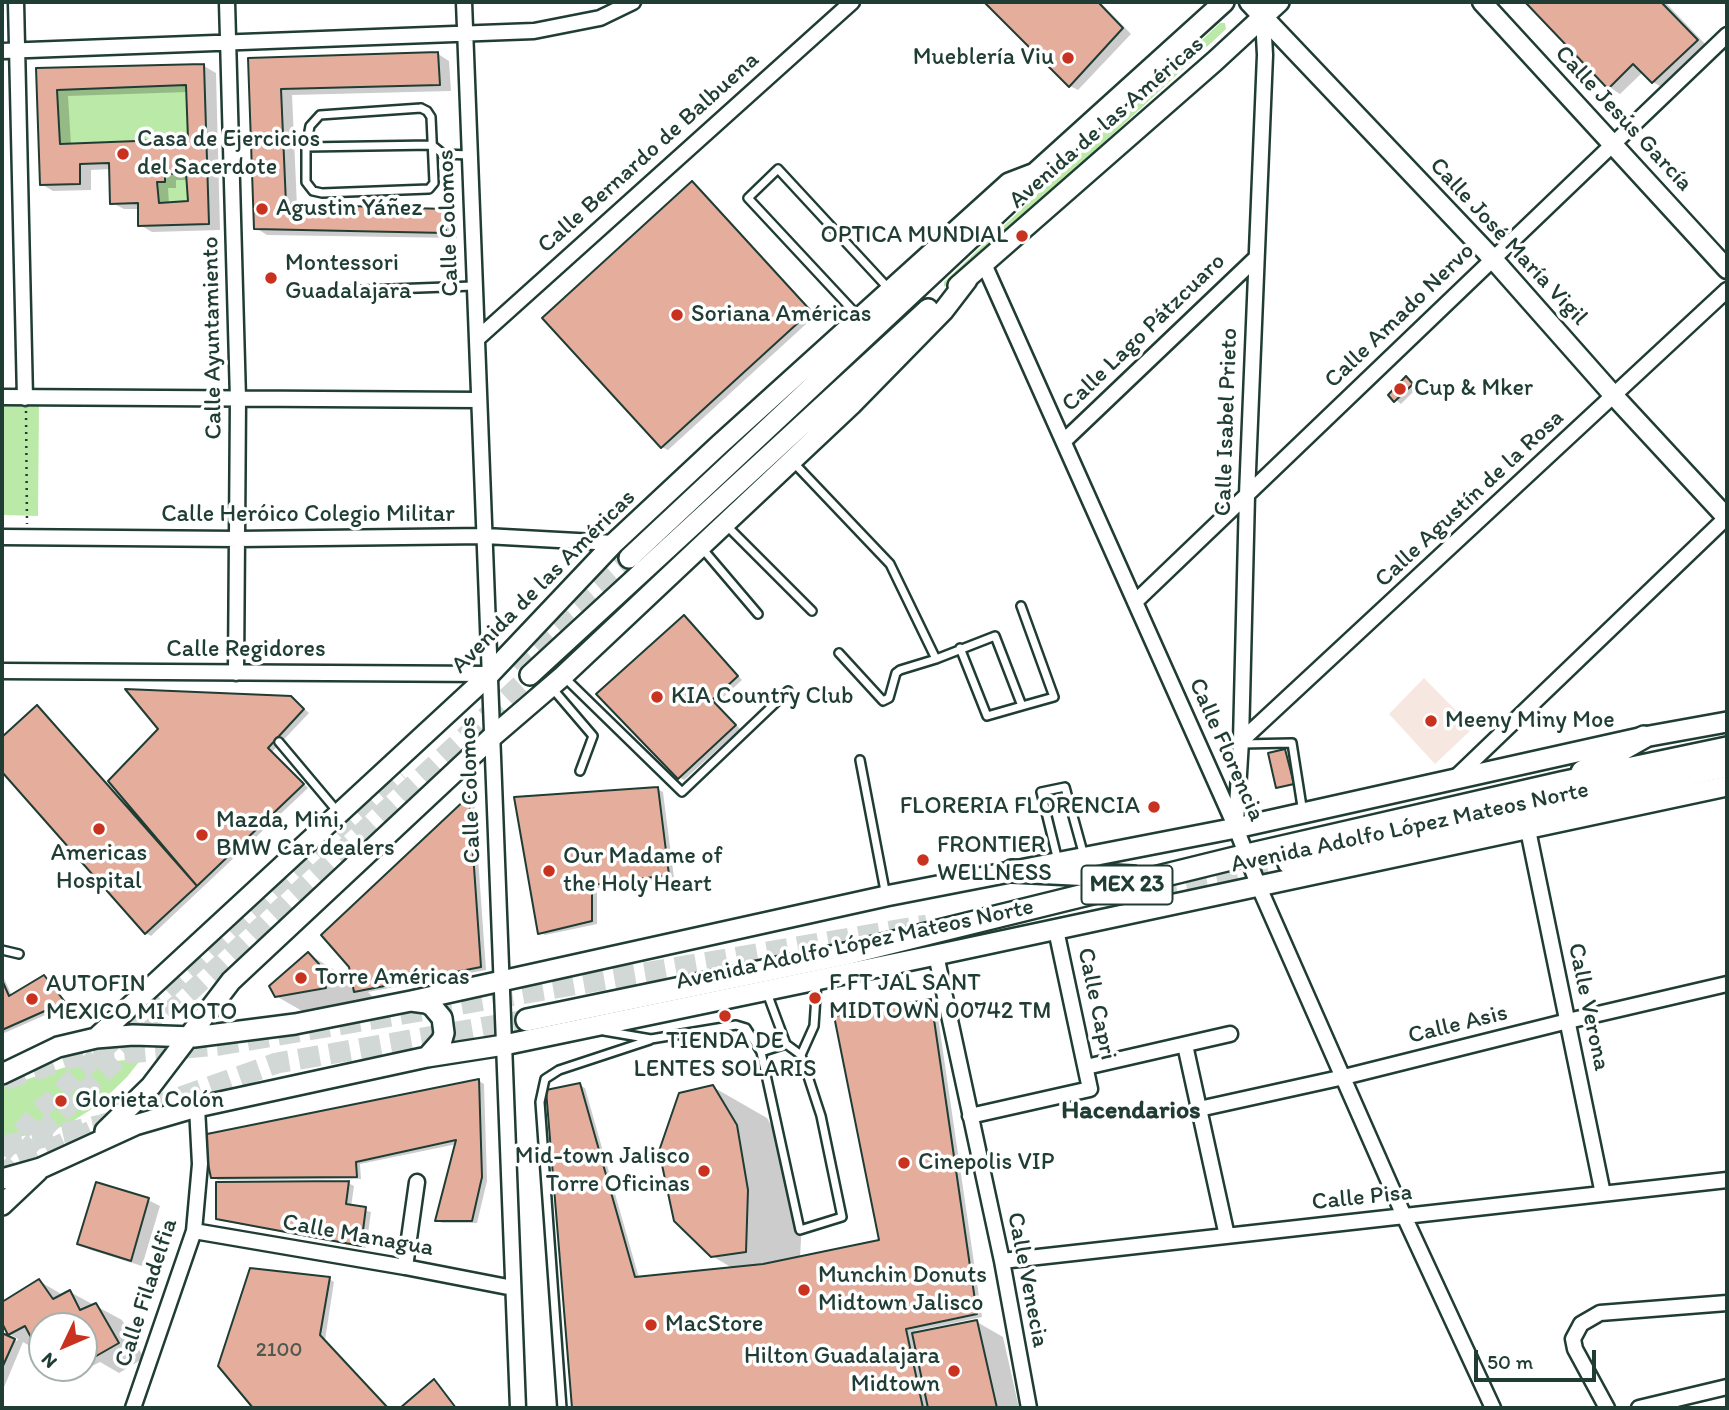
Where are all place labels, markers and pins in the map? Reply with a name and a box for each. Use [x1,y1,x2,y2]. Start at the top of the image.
place label: Mueblería Viu [913,44,1054,72]
marker: Mueblería Viu [1060,50,1076,66]
place label: Casa de Ejercicios del Sacerdote [137,126,320,182]
marker: Casa de Ejercicios del Sacerdote [115,146,131,162]
place label: Agustin Yáñez [276,195,422,223]
marker: Agustin Yáñez [254,201,270,217]
place label: OPTICA MUNDIAL [820,222,1008,250]
marker: OPTICA MUNDIAL [1014,228,1030,244]
place label: Montessori Guadalajara [285,250,411,306]
marker: Montessori Guadalajara [263,270,279,286]
place label: Soriana Américas [691,301,872,329]
marker: Soriana Américas [669,307,685,323]
place label: Cup & Mker [1414,375,1533,403]
marker: Cup & Mker [1392,381,1408,397]
place label: KIA Country Club [671,683,854,711]
marker: KIA Country Club [649,689,665,705]
place label: Meeny Miny Moe [1445,707,1615,735]
marker: Meeny Miny Moe [1423,713,1439,729]
place label: FLORERIA FLORENCIA [900,793,1140,821]
marker: FLORERIA FLORENCIA [1146,799,1162,815]
place label: Mazda, Mini, BMW Car dealers [216,807,395,863]
marker: Americas Hospital [91,821,107,837]
marker: Mazda, Mini, BMW Car dealers [194,827,210,843]
place label: FRONTIER WELLNESS [937,832,1052,888]
place label: Americas Hospital [51,840,147,896]
place label: Our Madame of the Holy Heart [563,843,723,899]
marker: FRONTIER WELLNESS [915,852,931,868]
marker: Our Madame of the Holy Heart [541,863,557,879]
place label: Torre Américas [315,964,470,992]
marker: Torre Américas [293,970,309,986]
place label: F FT JAL SANT MIDTOWN 00742 TM [829,970,1052,1026]
place label: AUTOFIN MEXICO MI MOTO [46,971,237,1027]
marker: F FT JAL SANT MIDTOWN 00742 TM [807,990,823,1006]
marker: AUTOFIN MEXICO MI MOTO [24,991,40,1007]
marker: TIENDA DE LENTES SOLARIS [717,1008,733,1024]
place label: TIENDA DE LENTES SOLARIS [634,1028,816,1084]
place label: Glorieta Colón [75,1087,224,1115]
marker: Glorieta Colón [53,1093,69,1109]
place label: Mid-town Jalisco Torre Oficinas [515,1143,690,1199]
place label: Cinepolis VIP [918,1149,1054,1177]
marker: Cinepolis VIP [896,1155,912,1171]
marker: Mid-town Jalisco Torre Oficinas [696,1163,712,1179]
place label: Munchin Donuts Midtown Jalisco [818,1262,987,1318]
marker: Munchin Donuts Midtown Jalisco [796,1282,812,1298]
place label: MacStore [665,1311,763,1339]
marker: MacStore [643,1317,659,1333]
place label: Hilton Guadalajara Midtown [744,1343,940,1399]
marker: Hilton Guadalajara Midtown [946,1363,962,1379]

